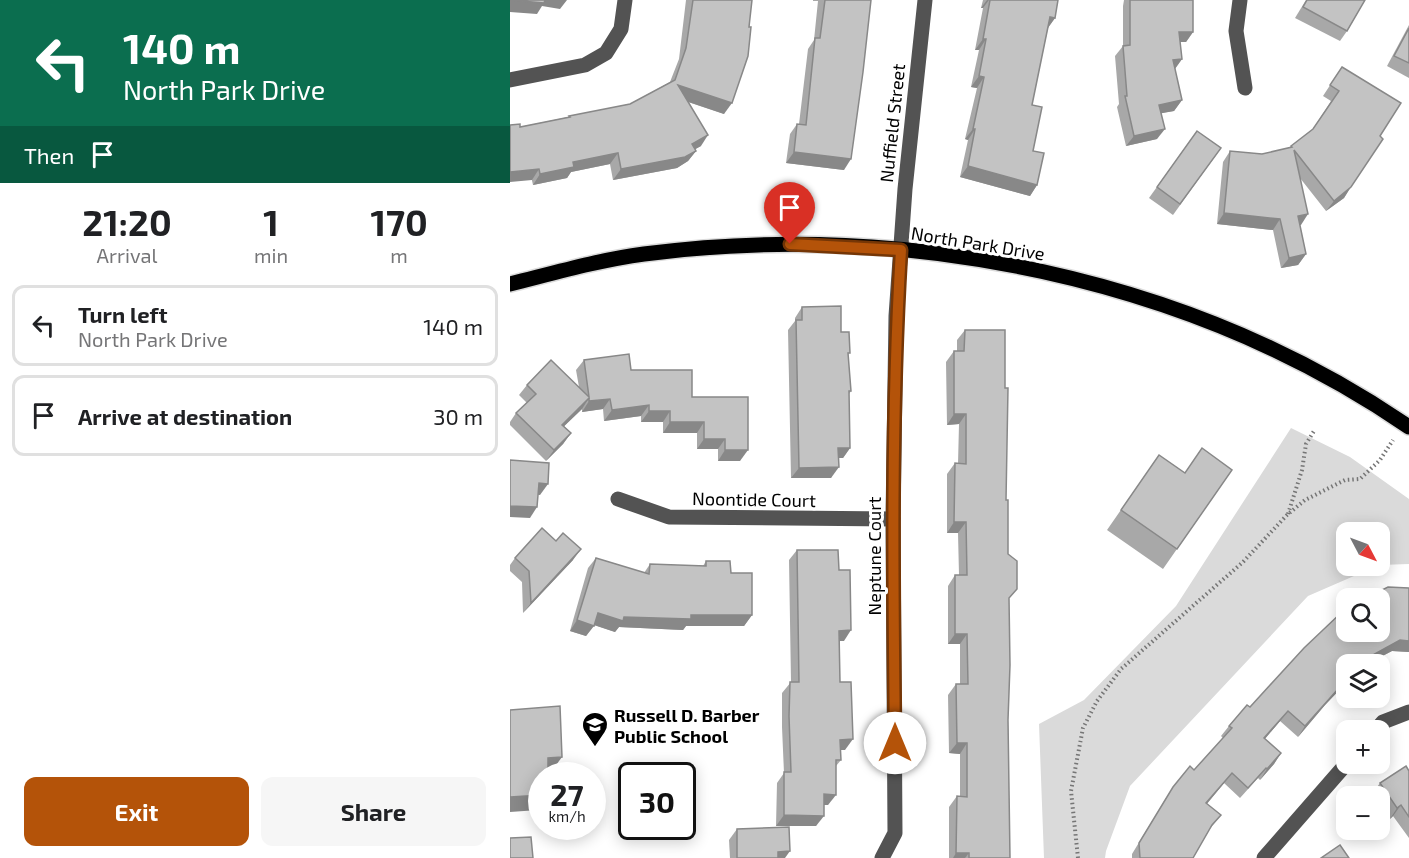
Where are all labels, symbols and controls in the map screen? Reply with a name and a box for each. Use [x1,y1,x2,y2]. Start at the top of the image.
text: 140 m [123,22,240,72]
icon: left [24,24,102,102]
street label: Nuffield Street [875,63,909,183]
text: North Park Drive [123,73,325,105]
icon: arrive [86,138,119,171]
text: Then [24,142,74,168]
pin [764,182,815,244]
icon: arrive [773,191,806,224]
text: 21:20 [82,200,172,243]
text: 1 [263,200,279,243]
text: 170 [370,200,428,243]
street label: North Park Drive [910,222,1046,264]
text: Arrival [97,243,157,267]
text: min [254,243,288,267]
text: m [390,243,408,267]
text: Turn left [78,301,167,327]
icon: left [27,309,60,342]
text: 140 m [423,313,483,339]
text: North Park Drive [78,327,228,351]
icon: arrive [27,399,60,432]
text: Arrive at destination [78,403,292,429]
text: 30 m [433,403,483,429]
street label: Noontide Court [692,487,816,511]
street label: Neptune Court [863,496,885,615]
north arrow [1336,522,1390,576]
map controls [1336,522,1390,840]
button: search [1336,588,1390,642]
button: layers [1336,654,1390,708]
place label: Russell D. Barber Public School [614,704,760,747]
school or university icon: Russell D. Barber Public School [580,710,610,748]
position arrow [863,711,927,775]
button: + [1336,720,1390,774]
speed limit sign: 30 [618,762,696,840]
text: 27 [550,776,584,812]
button: Exit [24,777,249,846]
button: Share [261,777,486,846]
button: − [1336,786,1390,840]
text: km/h [548,807,586,825]

